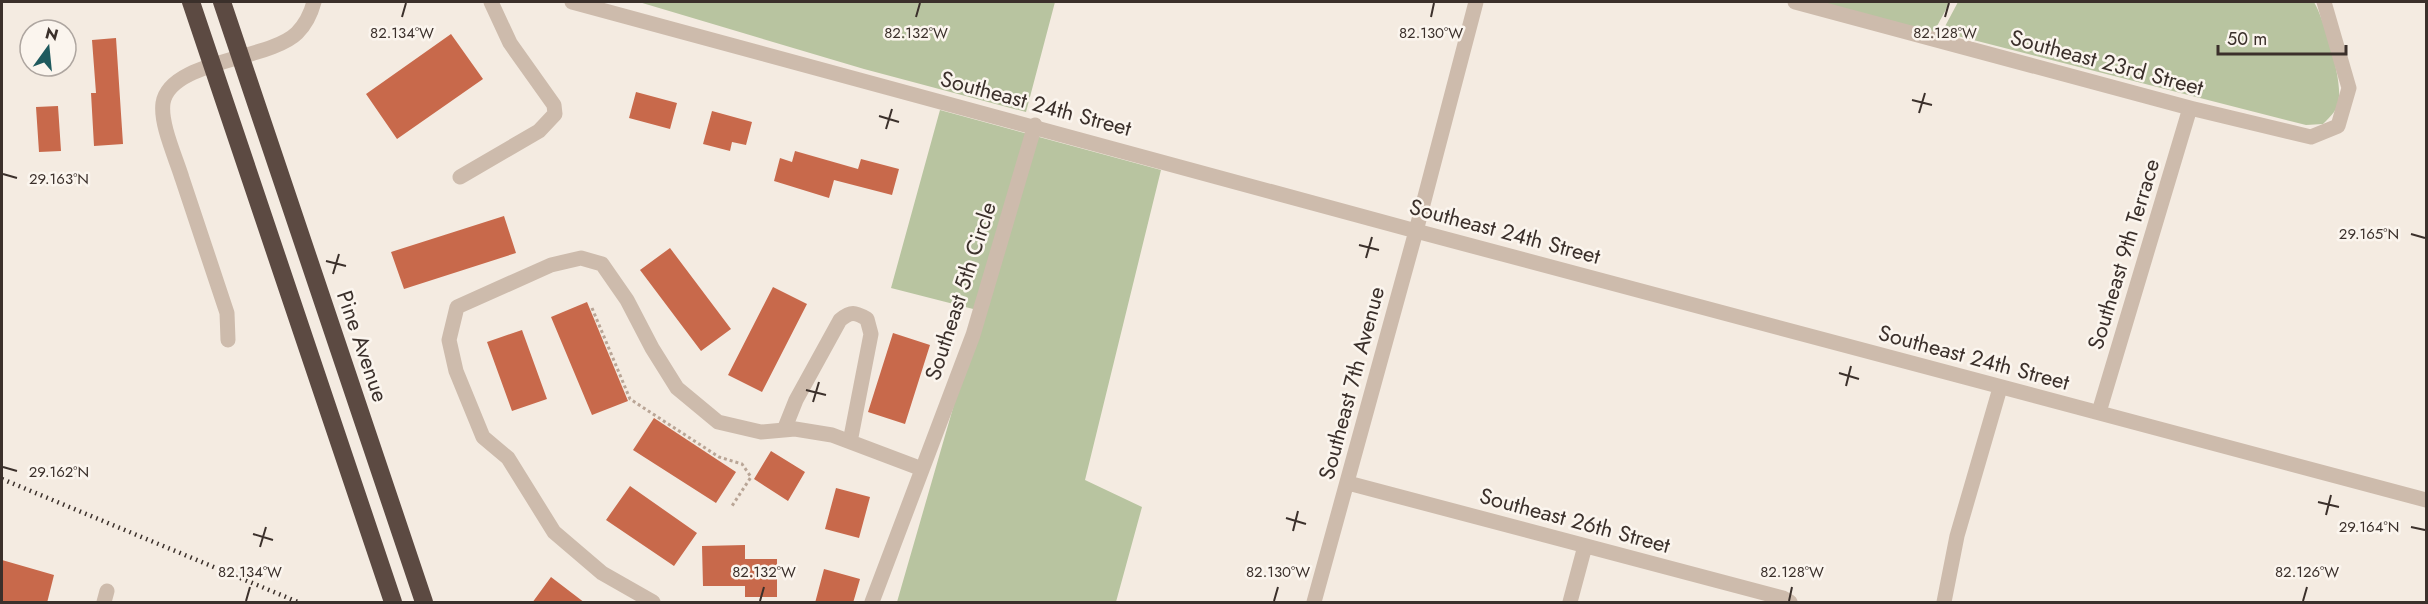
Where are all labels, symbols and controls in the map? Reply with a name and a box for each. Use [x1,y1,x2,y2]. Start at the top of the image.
north arrow [18,18,78,78]
scale bar [2218,18,2346,56]
text: N [43,21,61,47]
street label: Southeast 23rd Street [2007,21,2208,103]
text: 82.134°W [370,22,434,44]
text: 82.132°W [884,22,948,44]
text: 82.130°W [1399,22,1463,44]
text: 82.128°W [1913,22,1977,44]
text: 50 m [2227,26,2267,52]
street label: Southeast 24th Street [937,62,1136,144]
street label: Southeast 9th Terrace [2079,155,2167,353]
text: 29.163°N [29,168,89,190]
street label: Southeast 24th Street [1406,190,1605,272]
street label: Southeast 5th Circle [916,198,1004,384]
text: 29.165°N [2339,223,2399,245]
street label: Southeast 7th Avenue [1310,283,1392,483]
street label: Pine Avenue [329,286,397,406]
street label: Southeast 24th Street [1875,316,2074,398]
text: 29.162°N [29,461,89,483]
street label: Southeast 26th Street [1476,479,1675,561]
text: 29.164°N [2339,516,2399,538]
text: 82.134°W [218,561,282,583]
text: 82.132°W [732,561,796,583]
text: 82.130°W [1246,561,1310,583]
text: 82.128°W [1760,561,1824,583]
text: 82.126°W [2275,561,2339,583]

